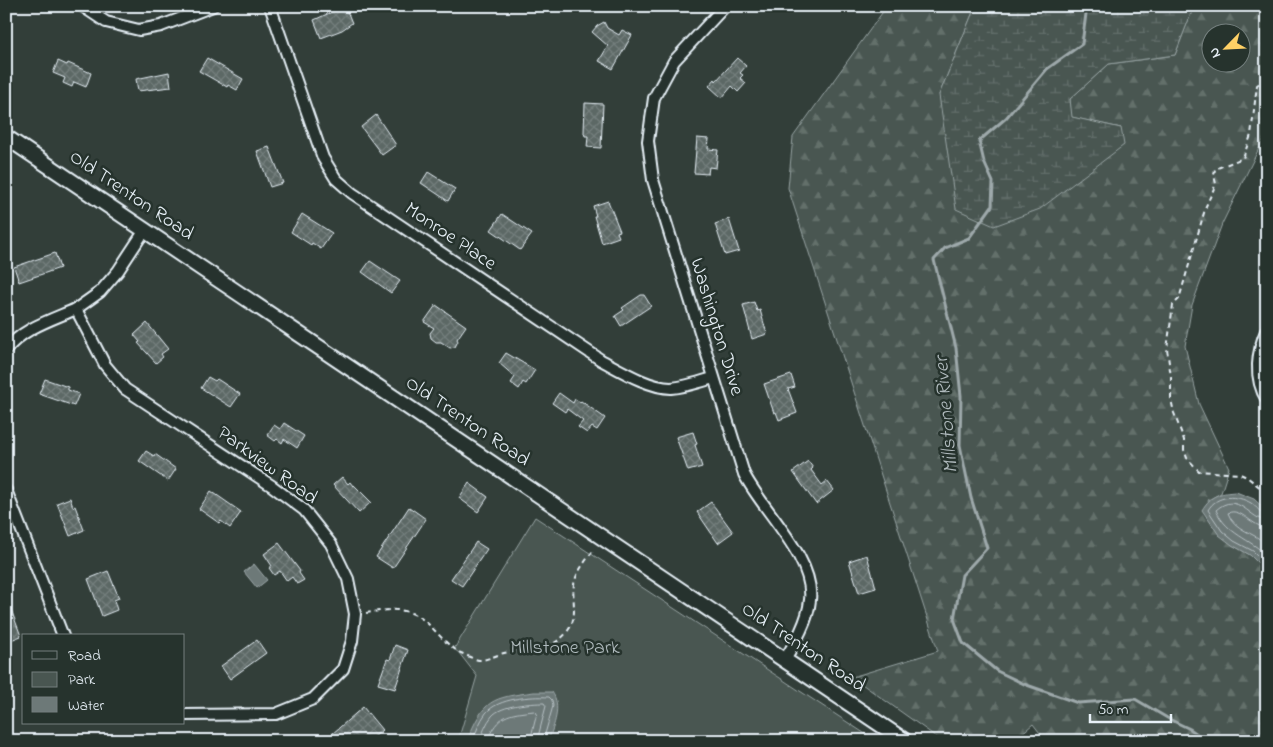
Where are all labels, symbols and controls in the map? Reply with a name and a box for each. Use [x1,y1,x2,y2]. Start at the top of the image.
north arrow [1200,22,1250,72]
text: N [1204,44,1227,61]
street label: Old Trenton Road [63,144,199,248]
street label: Monroe Place [398,196,502,278]
street label: Washington Drive [680,255,751,400]
water label: Millstone River [927,353,967,475]
street label: Old Trenton Road [399,370,535,474]
street label: Parkview Road [211,420,323,512]
street label: Old Trenton Road [735,596,871,700]
legend [22,634,185,724]
park label: Millstone Park [510,634,620,663]
text: Road [68,645,101,667]
text: Park [68,669,96,691]
scale bar [1090,692,1172,724]
text: Water [68,695,104,717]
text: 50 m [1098,699,1129,721]

